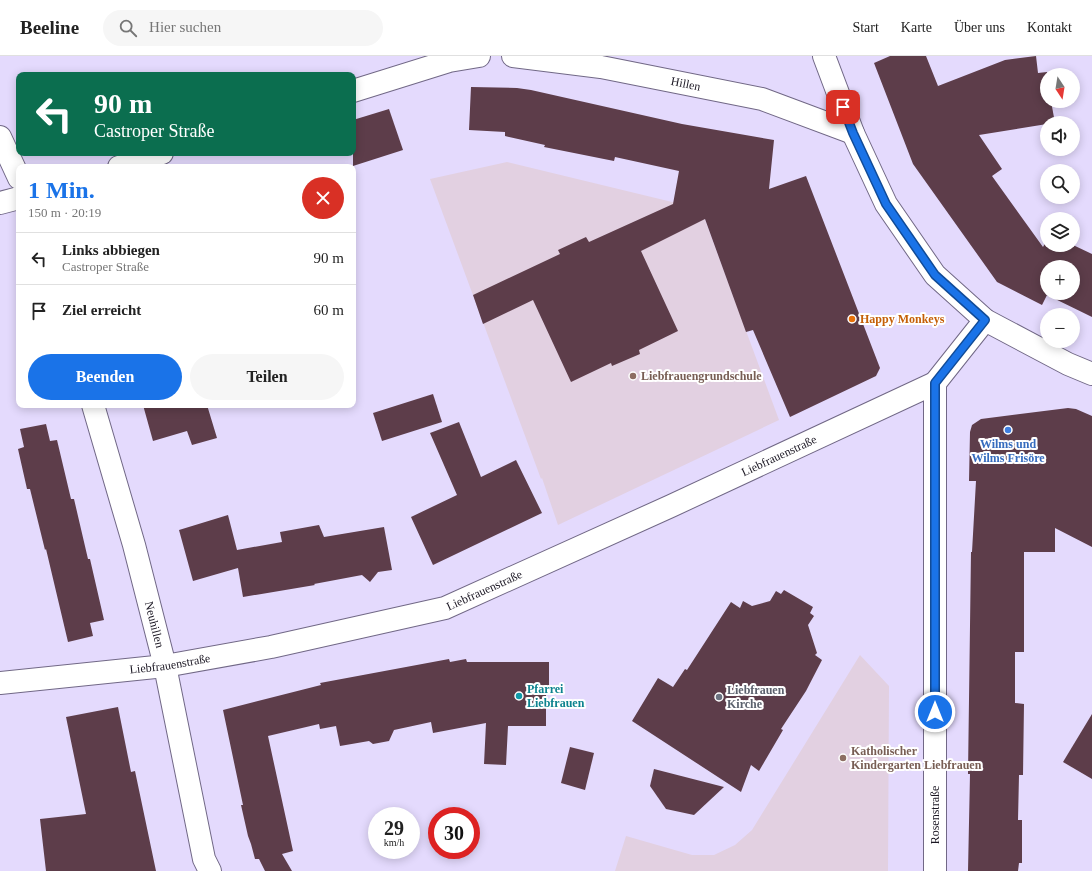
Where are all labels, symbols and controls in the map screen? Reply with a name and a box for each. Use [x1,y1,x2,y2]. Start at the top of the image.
search box [103,10,383,46]
text: Beeline [20,17,79,38]
icon: search [117,17,139,39]
text: Hier suchen [149,19,221,35]
text: Start [852,20,879,35]
text: Karte [901,20,932,35]
text: Über uns [954,20,1005,35]
text: Kontakt [1027,20,1072,35]
north arrow [1040,68,1080,108]
map controls [1040,68,1080,348]
street label: Hillen [670,74,702,94]
icon: left [28,88,80,140]
text: 90 m [94,88,152,119]
pin [826,90,860,124]
icon: arrive [832,96,854,118]
button: sound [1040,116,1080,156]
text: Castroper Straße [94,121,214,141]
button: search [1040,164,1080,204]
text: 1 Min. [28,177,95,203]
button: close [302,177,344,219]
text: 150 m · 20:19 [28,205,101,220]
button: layers [1040,212,1080,252]
text: Links abbiegen [62,242,160,258]
icon: left [28,248,50,270]
text: 90 m [314,250,344,266]
text: Castroper Straße [62,259,149,274]
button: + [1040,260,1080,300]
icon: arrive [28,300,50,322]
text: Ziel erreicht [62,302,141,318]
text: 60 m [314,302,344,318]
button: − [1040,308,1080,348]
place label: Happy Monkeys [860,312,945,326]
marker: Happy Monkeys [847,314,857,324]
button: Beenden [28,354,182,400]
button: Teilen [190,354,344,400]
place label: Liebfrauengrundschule [641,369,762,383]
marker: Liebfrauengrundschule [628,371,638,381]
marker: Wilms und Wilms Frisöre [1003,425,1013,435]
street label: Liebfrauenstraße [739,432,819,479]
place label: Wilms und Wilms Frisöre [971,437,1045,465]
street label: Liebfrauenstraße [444,567,524,613]
street label: Neuhillen [142,600,167,649]
street label: Liebfrauenstraße [129,651,211,677]
place label: Pfarrei Liebfrauen [527,682,585,710]
place label: Liebfrauen Kirche [727,683,785,711]
marker: Pfarrei Liebfrauen [514,691,524,701]
position arrow [914,691,956,733]
marker: Liebfrauen Kirche [714,692,724,702]
place label: Katholischer Kindergarten Liebfrauen [851,744,982,772]
marker: Katholischer Kindergarten Liebfrauen [838,753,848,763]
street label: Rosenstraße [928,786,942,844]
speed limit sign: 30 [428,807,480,859]
text: 29 [384,817,404,839]
text: km/h [384,837,404,848]

